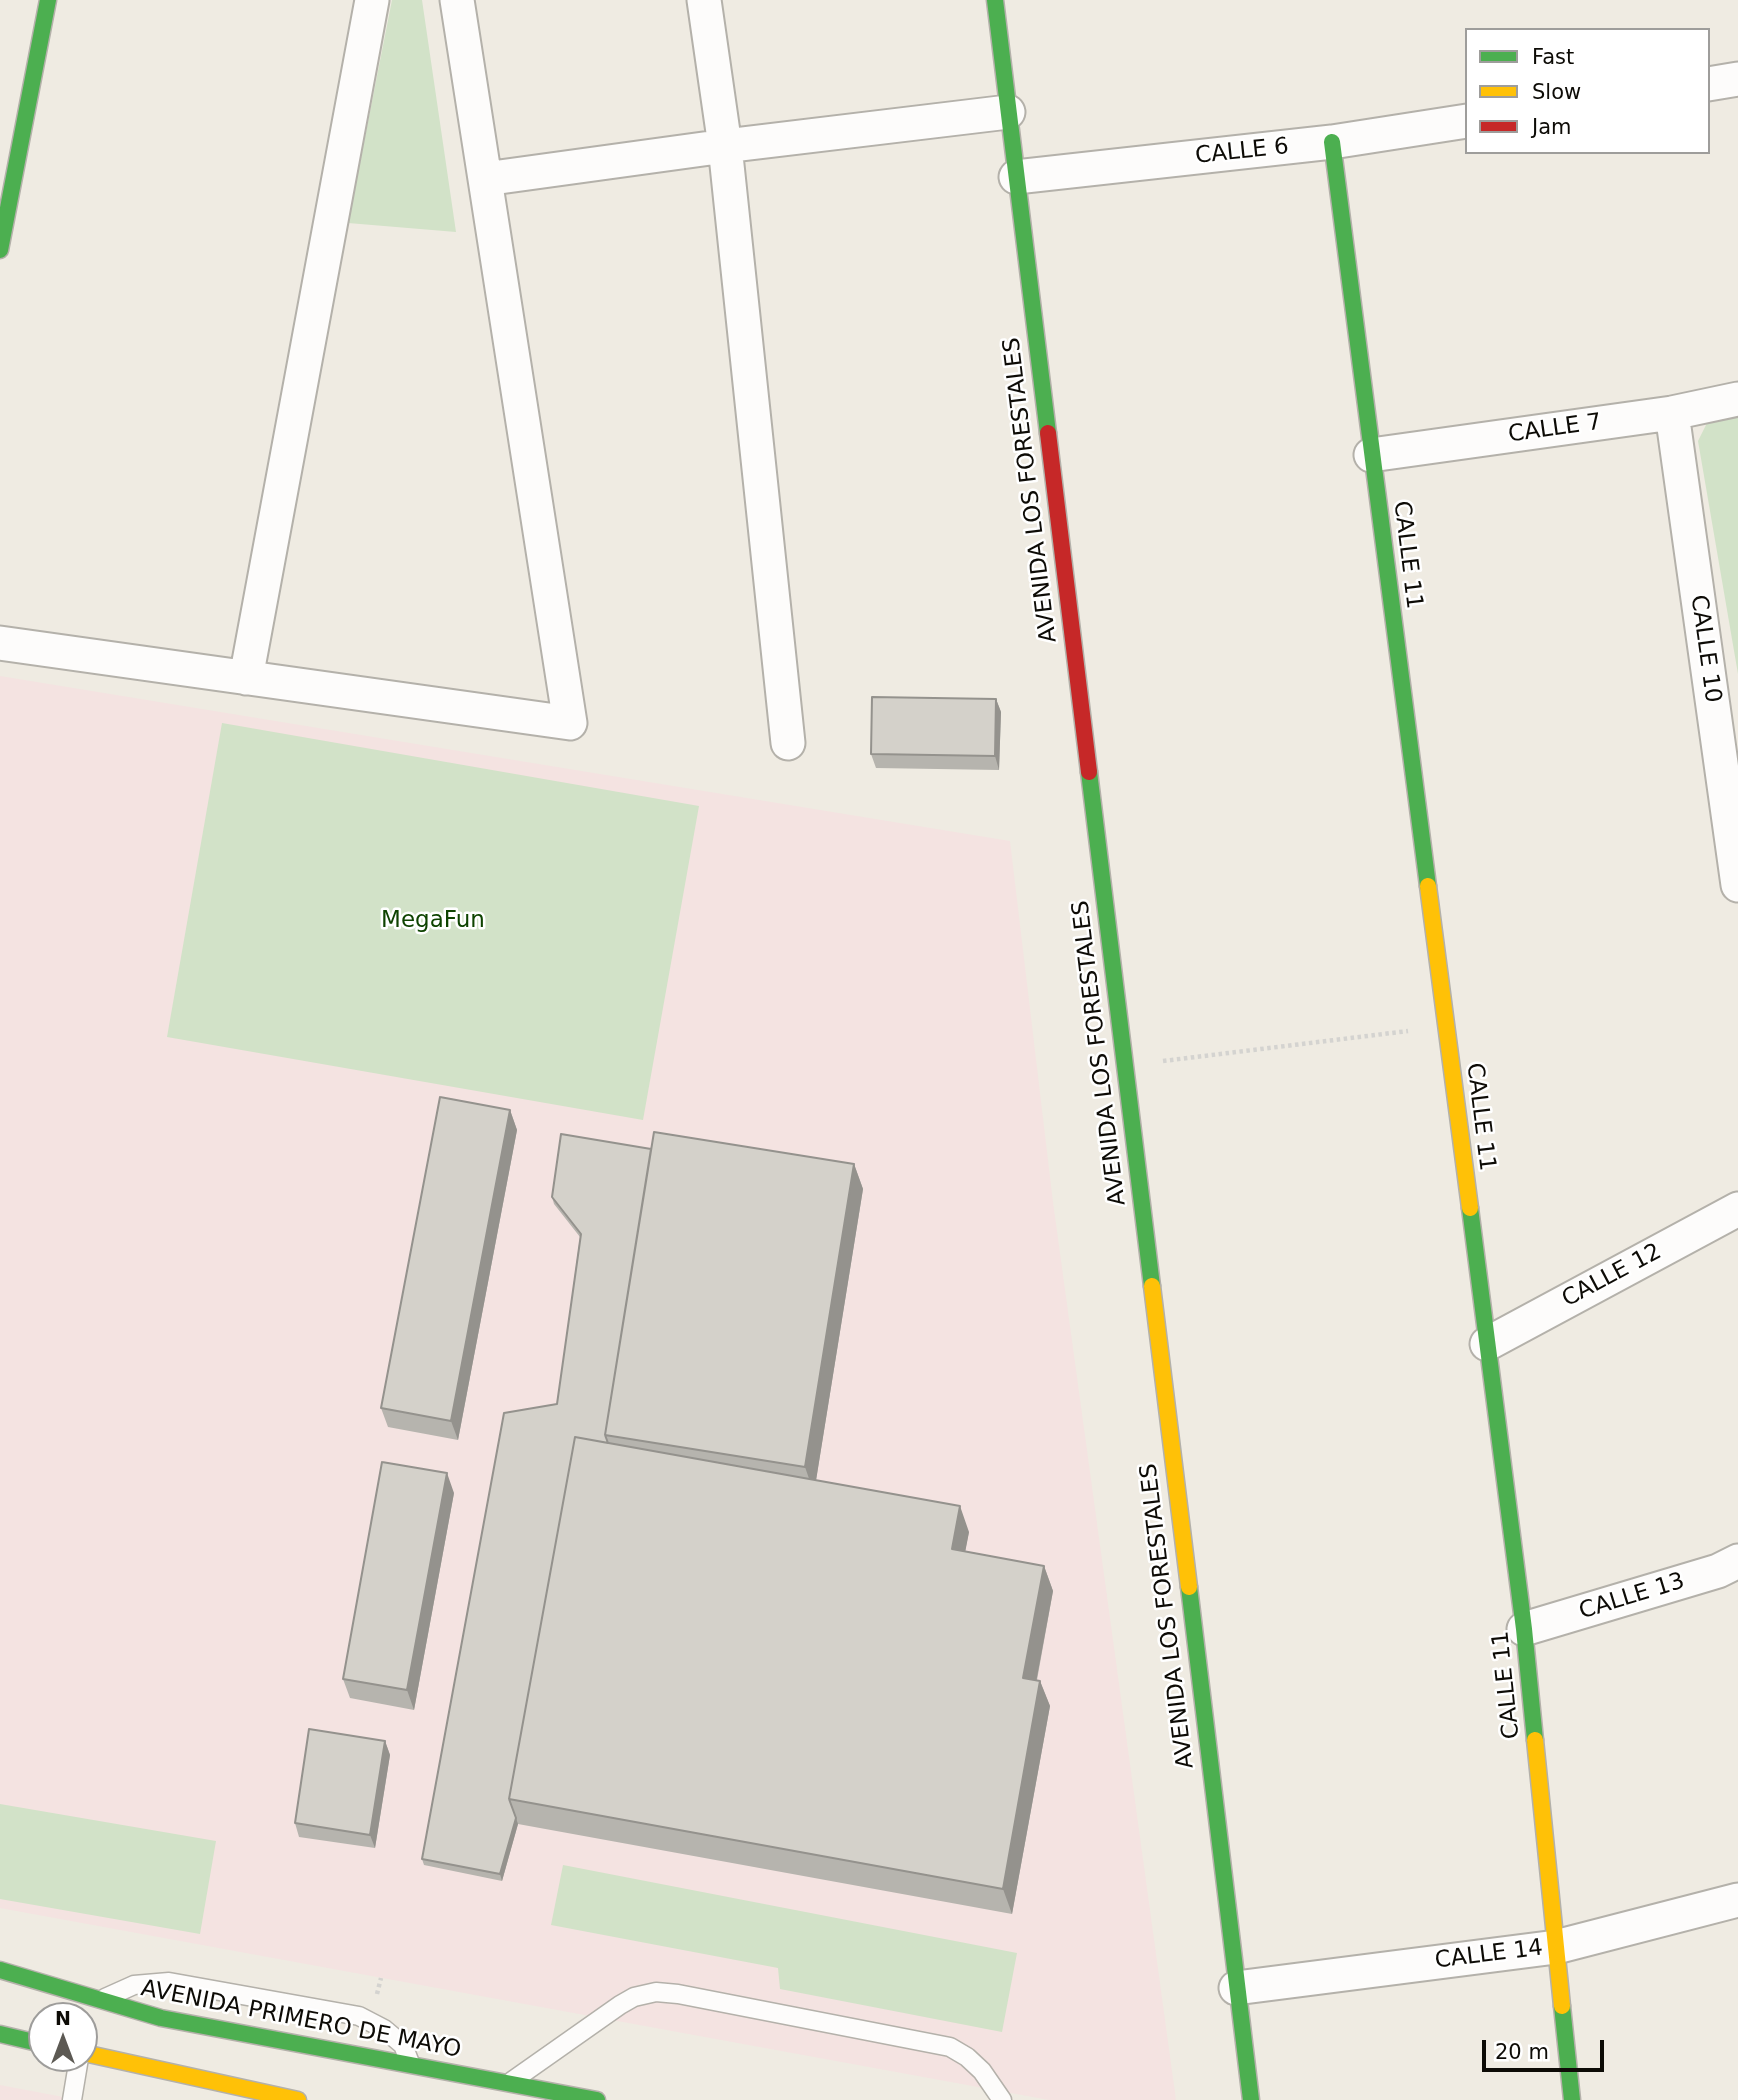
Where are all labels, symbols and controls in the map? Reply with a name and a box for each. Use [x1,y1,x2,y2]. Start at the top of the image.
legend [1465,28,1710,154]
text: Fast [1532,45,1574,69]
text: Slow [1532,80,1581,104]
text: Jam [1532,115,1572,139]
street label: CALLE 6 [1194,133,1290,171]
street label: AVENIDA LOS FORESTALES [999,336,1063,644]
street label: CALLE 7 [1507,409,1603,449]
street label: CALLE 11 [1387,499,1427,611]
street label: CALLE 10 [1684,593,1726,705]
street label: AVENIDA LOS FORESTALES [1068,899,1132,1207]
park label: MegaFun [381,907,485,935]
street label: CALLE 11 [1460,1061,1500,1173]
street label: CALLE 12 [1558,1238,1666,1314]
street label: AVENIDA LOS FORESTALES [1136,1462,1200,1770]
street label: CALLE 13 [1576,1568,1688,1626]
street label: CALLE 11 [1488,1630,1526,1740]
street label: CALLE 14 [1433,1935,1545,1975]
street label: AVENIDA PRIMERO DE MAYO [139,1975,463,2065]
north arrow [28,2002,98,2072]
text: N [55,2007,71,2029]
scale bar [1486,2026,1608,2070]
text: 20 m [1495,2040,1549,2064]

